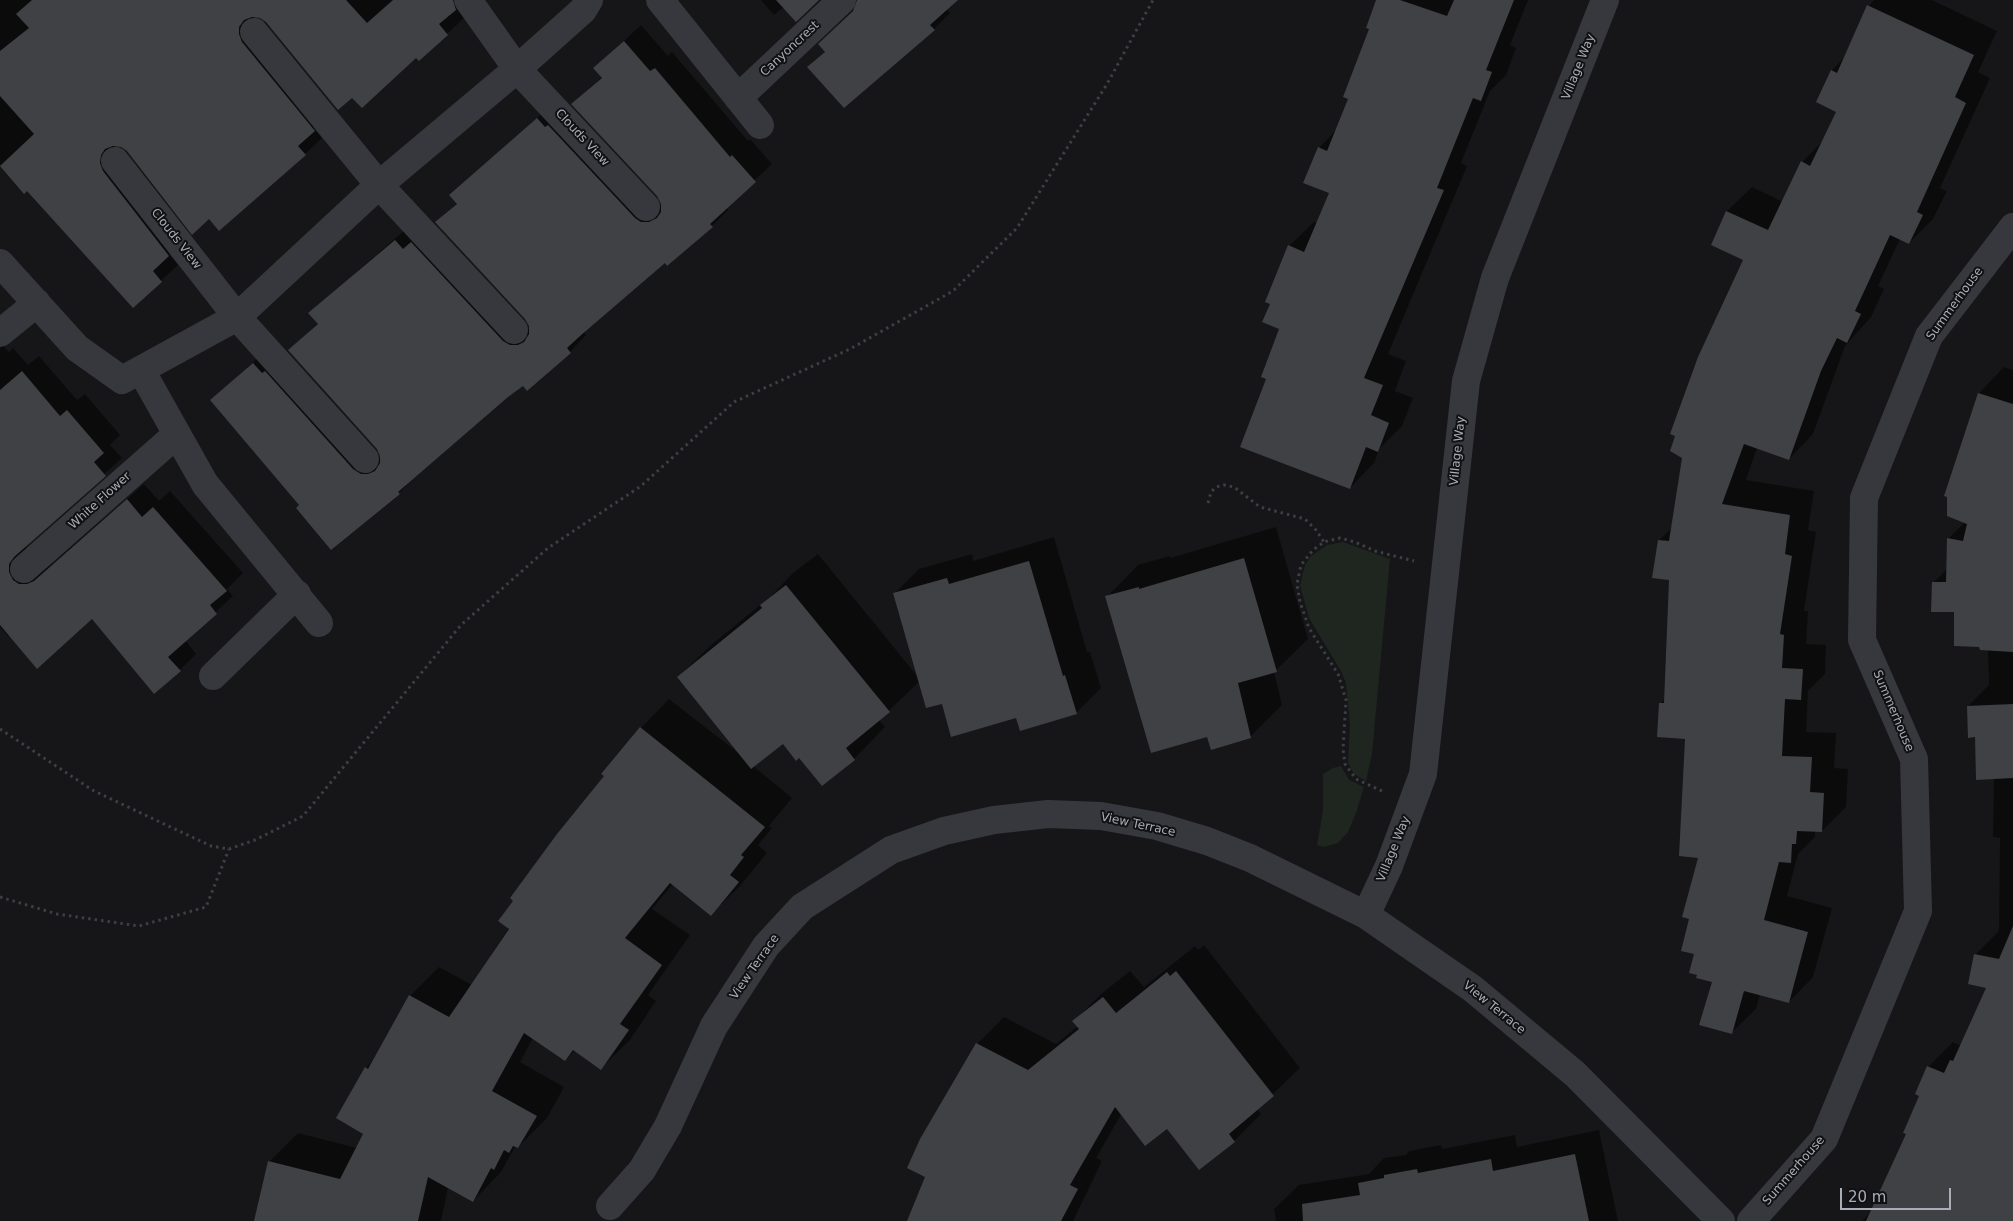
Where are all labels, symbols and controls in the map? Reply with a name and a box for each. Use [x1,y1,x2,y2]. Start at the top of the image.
street label: Canyoncrest [758,18,822,80]
street label: Village Way [1559,32,1599,102]
street label: Clouds View [552,106,612,170]
street label: Clouds View [148,206,204,272]
street label: Summerhouse [1924,265,1986,343]
street label: Village Way [1447,416,1469,486]
street label: White Flower [66,469,134,533]
street label: Summerhouse [1869,668,1917,754]
street label: View Terrace [1099,810,1177,840]
street label: Village Way [1374,814,1414,884]
street label: View Terrace [727,932,783,1002]
street label: View Terrace [1460,979,1528,1037]
street label: Summerhouse [1760,1133,1828,1209]
scale bar [1843,1178,1954,1210]
text: 20 m [1848,1188,1886,1206]

